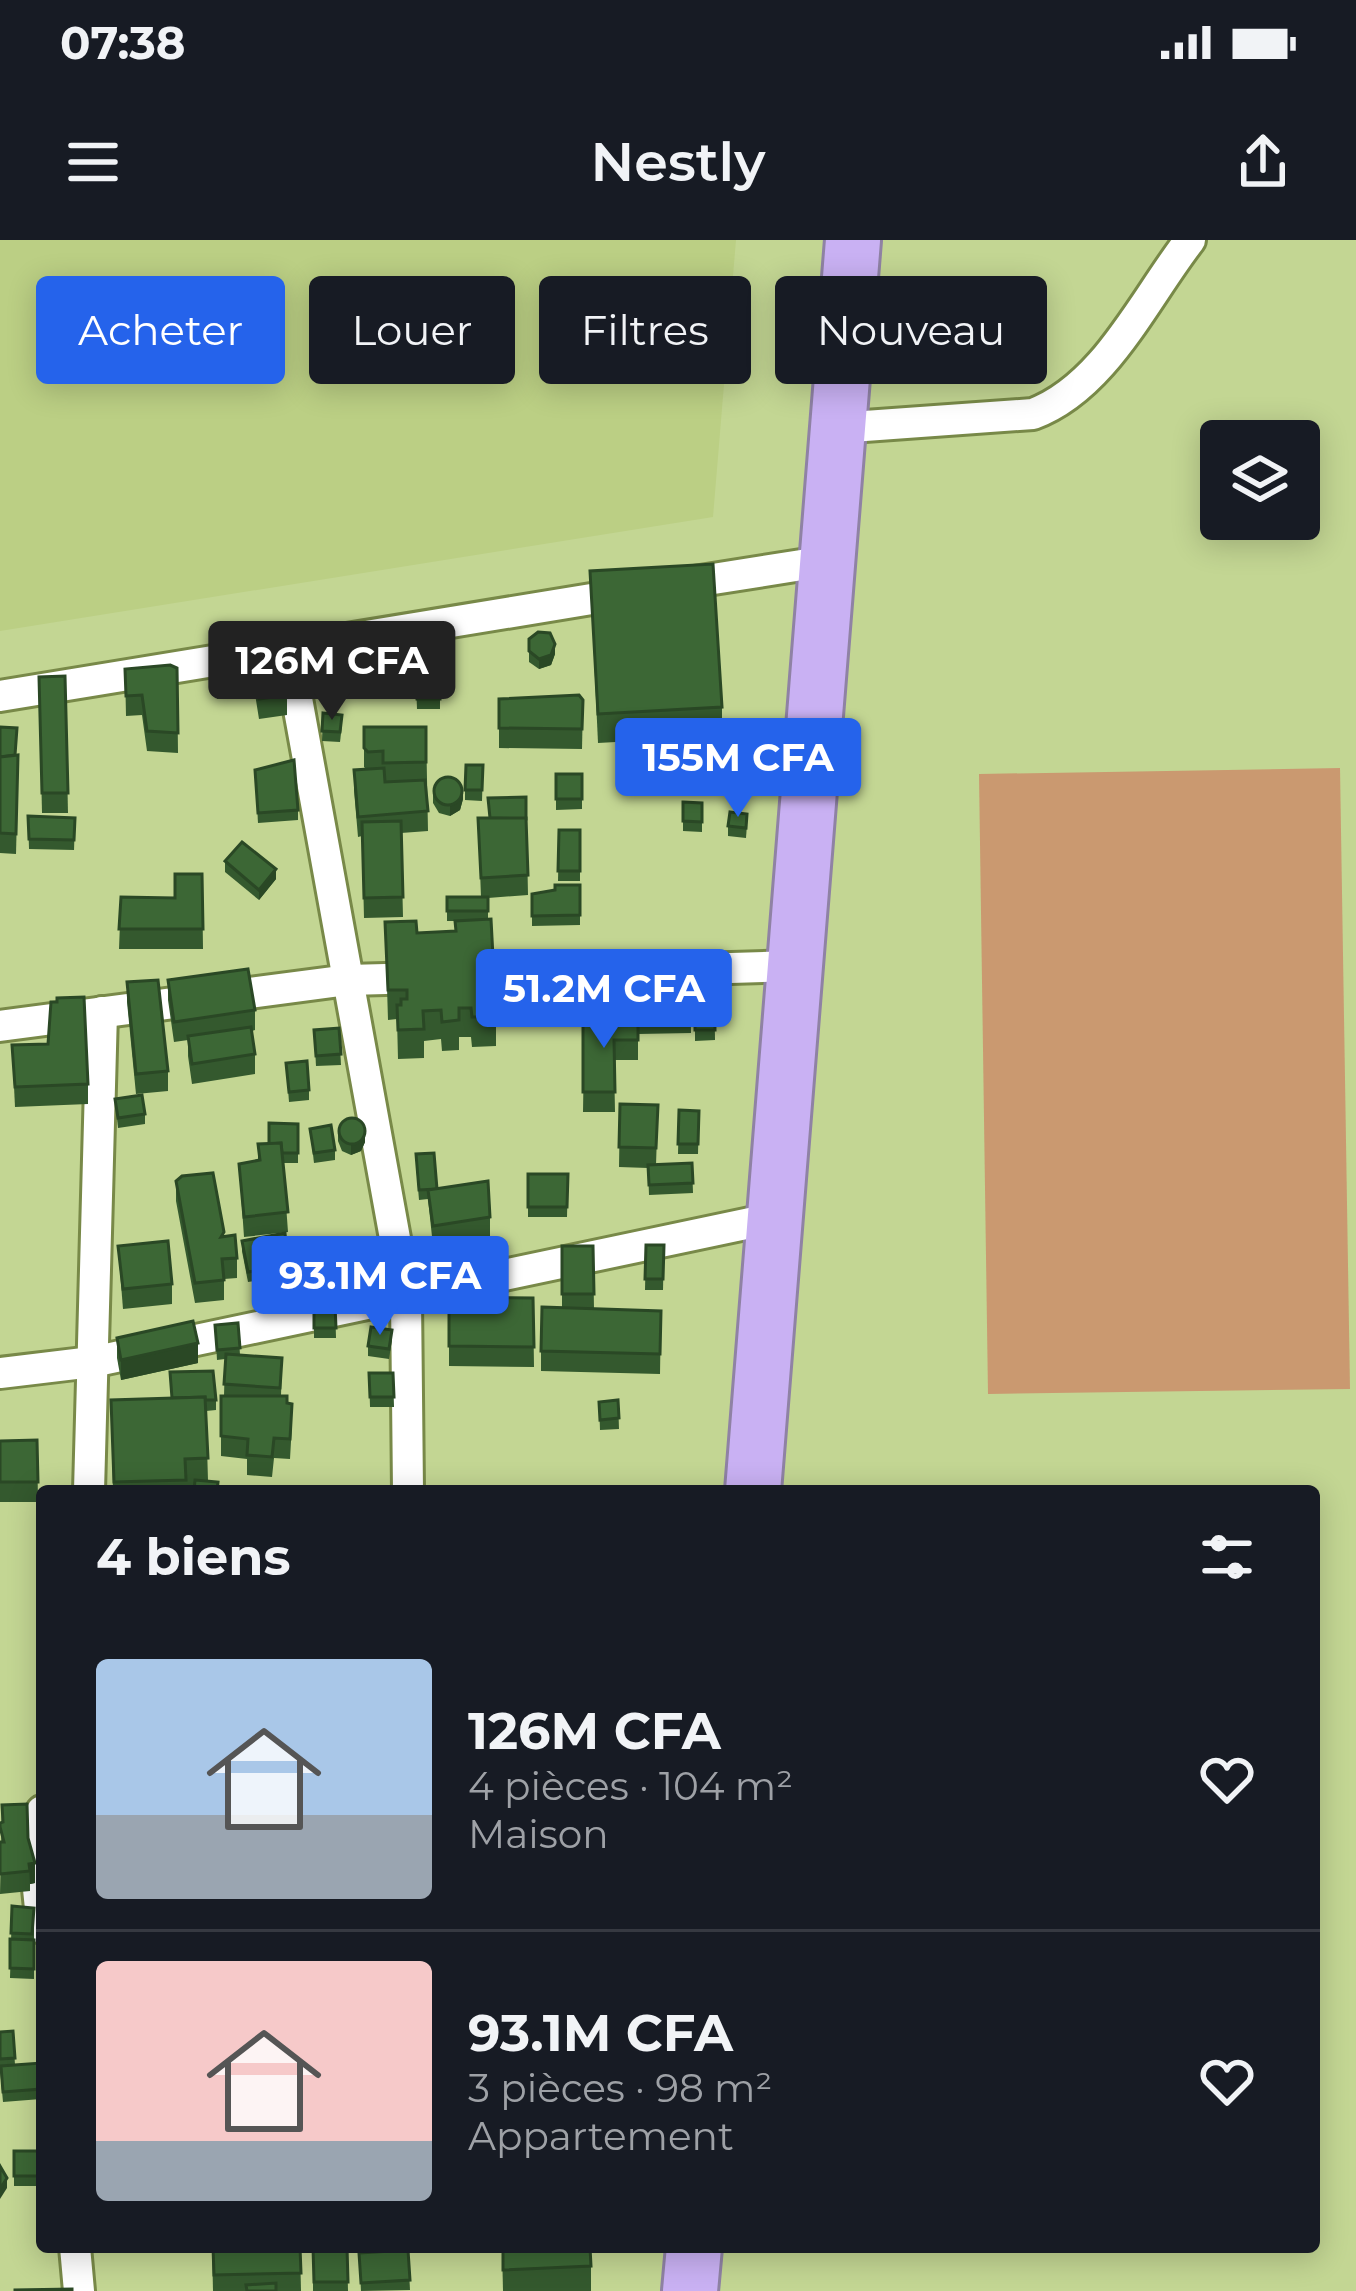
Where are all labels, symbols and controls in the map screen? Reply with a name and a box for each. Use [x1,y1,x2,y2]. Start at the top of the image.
text: 07:38 [60,15,186,70]
icon: menu [60,129,126,195]
text: Nestly [591,129,765,195]
icon: share [1230,129,1296,195]
chip: Acheter [36,276,285,384]
chip: Louer [309,276,515,384]
chip: Filtres [539,276,751,384]
chip: Nouveau [775,276,1047,384]
map controls [1200,420,1320,540]
button: layers [1200,420,1320,540]
pin: 126M CFA [208,621,456,723]
text: 126M CFA [235,636,429,684]
pin: 155M CFA [614,718,862,820]
text: 155M CFA [642,733,834,781]
pin: 51.2M CFA [467,949,741,1051]
text: 51.2M CFA [503,964,705,1012]
pin: 93.1M CFA [243,1236,517,1338]
text: 93.1M CFA [279,1251,481,1299]
icon: filters [1194,1524,1260,1590]
text: 4 biens [96,1526,291,1588]
text: 126M CFA [468,1700,721,1762]
icon: home [192,1707,336,1851]
icon: heart [1194,1746,1260,1812]
text: 4 pièces · 104 m² [468,1762,793,1810]
text: Maison [468,1810,609,1858]
text: 93.1M CFA [468,2002,733,2064]
icon: home [192,2009,336,2153]
icon: heart [1194,2048,1260,2114]
text: 3 pièces · 98 m² [468,2064,772,2112]
text: Appartement [468,2112,734,2160]

